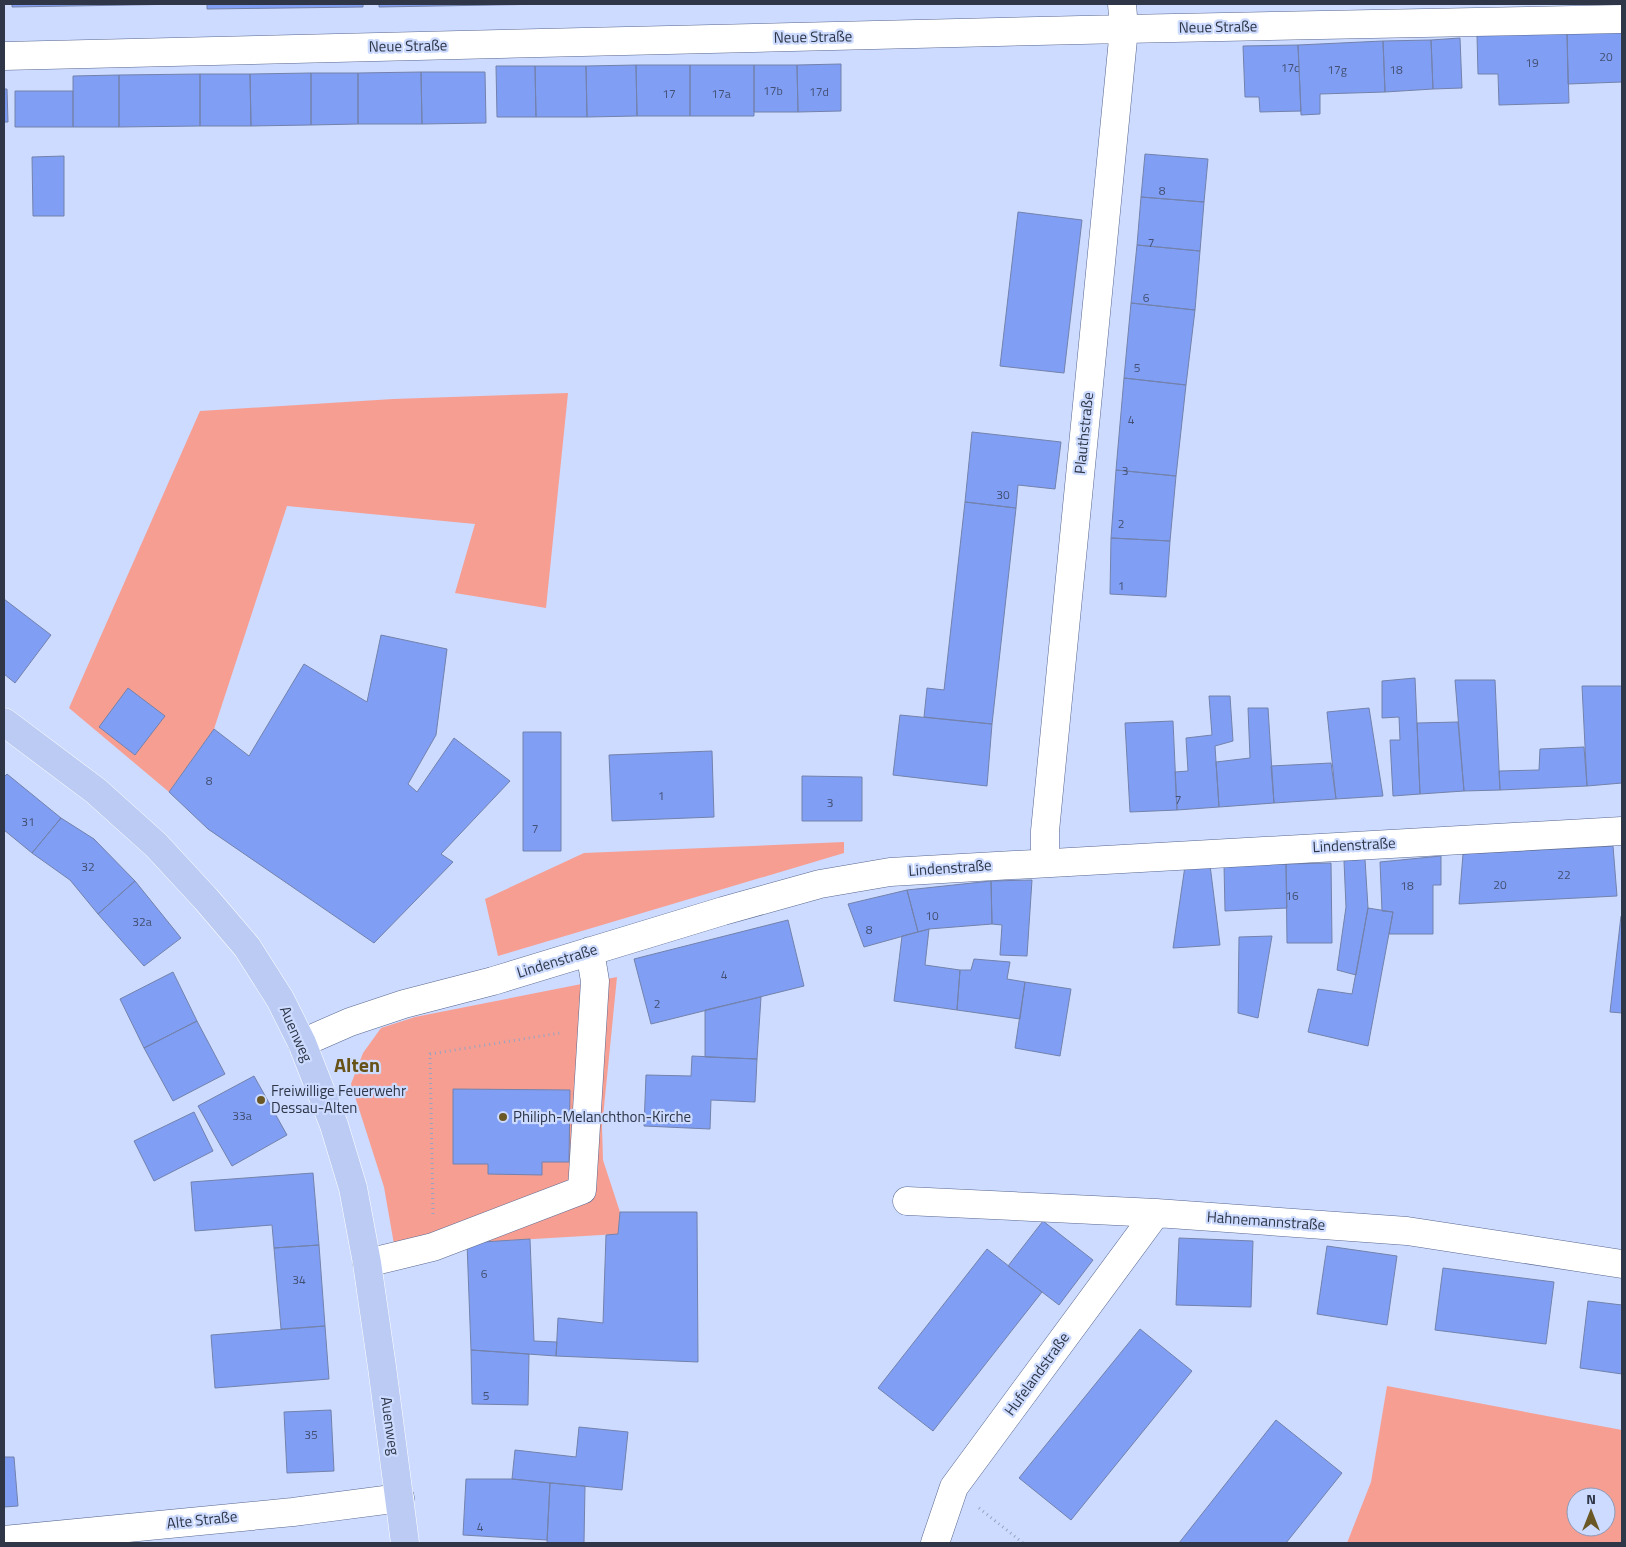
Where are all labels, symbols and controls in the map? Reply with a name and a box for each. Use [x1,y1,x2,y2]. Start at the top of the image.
street label: Neue Straße [1178,14,1258,39]
street label: Neue Straße [773,24,853,49]
street label: Neue Straße [368,33,448,58]
house number: 20 [1599,47,1613,66]
house number: 19 [1525,53,1539,72]
house number: 17c [1281,58,1299,77]
house number: 17g [1327,60,1347,79]
house number: 18 [1389,60,1403,79]
house number: 17b [763,81,783,100]
house number: 17d [809,82,829,101]
house number: 17 [662,84,676,103]
house number: 17a [711,84,731,103]
house number: 8 [1159,181,1166,200]
house number: 7 [1148,233,1154,252]
house number: 6 [1143,288,1150,307]
house number: 5 [1134,358,1141,377]
street label: Plauthstraße [1068,391,1099,475]
house number: 4 [1128,410,1135,429]
house number: 3 [1122,461,1128,480]
house number: 30 [996,485,1010,504]
house number: 2 [1118,514,1124,533]
house number: 1 [1118,576,1124,595]
house number: 8 [206,771,213,790]
house number: 1 [658,786,664,805]
house number: 7 [1175,790,1181,809]
house number: 3 [827,793,833,812]
house number: 31 [21,812,35,831]
house number: 7 [532,819,538,838]
street label: Lindenstraße [1312,831,1396,858]
street label: Lindenstraße [908,853,992,882]
house number: 32 [81,857,95,876]
house number: 22 [1557,865,1571,884]
house number: 20 [1493,875,1507,894]
house number: 18 [1400,876,1414,895]
house number: 16 [1285,886,1299,905]
house number: 10 [925,906,939,925]
house number: 32a [132,912,152,931]
house number: 8 [866,920,873,939]
street label: Lindenstraße [514,937,600,984]
house number: 4 [721,965,728,984]
house number: 2 [654,994,660,1013]
street label: Auenweg [274,1002,319,1066]
district label: Alten [334,1049,380,1080]
place label: Freiwillige Feuerwehr Dessau-Alten [271,1079,406,1119]
marker: Freiwillige Feuerwehr Dessau-Alten [255,1094,267,1106]
place label: Philiph-Melanchthon-Kirche [513,1105,691,1128]
house number: 33a [232,1106,252,1125]
marker: Philiph-Melanchthon-Kirche [497,1111,509,1123]
street label: Hahnemannstraße [1206,1205,1326,1236]
house number: 6 [481,1264,488,1283]
house number: 34 [292,1270,306,1289]
street label: Hufelandstraße [998,1327,1075,1420]
house number: 5 [483,1386,490,1405]
street label: Auenweg [375,1395,406,1457]
house number: 35 [304,1425,318,1444]
north arrow [1566,1487,1616,1537]
text: N [1586,1488,1596,1509]
street label: Alte Straße [166,1504,238,1535]
house number: 4 [477,1517,484,1536]

